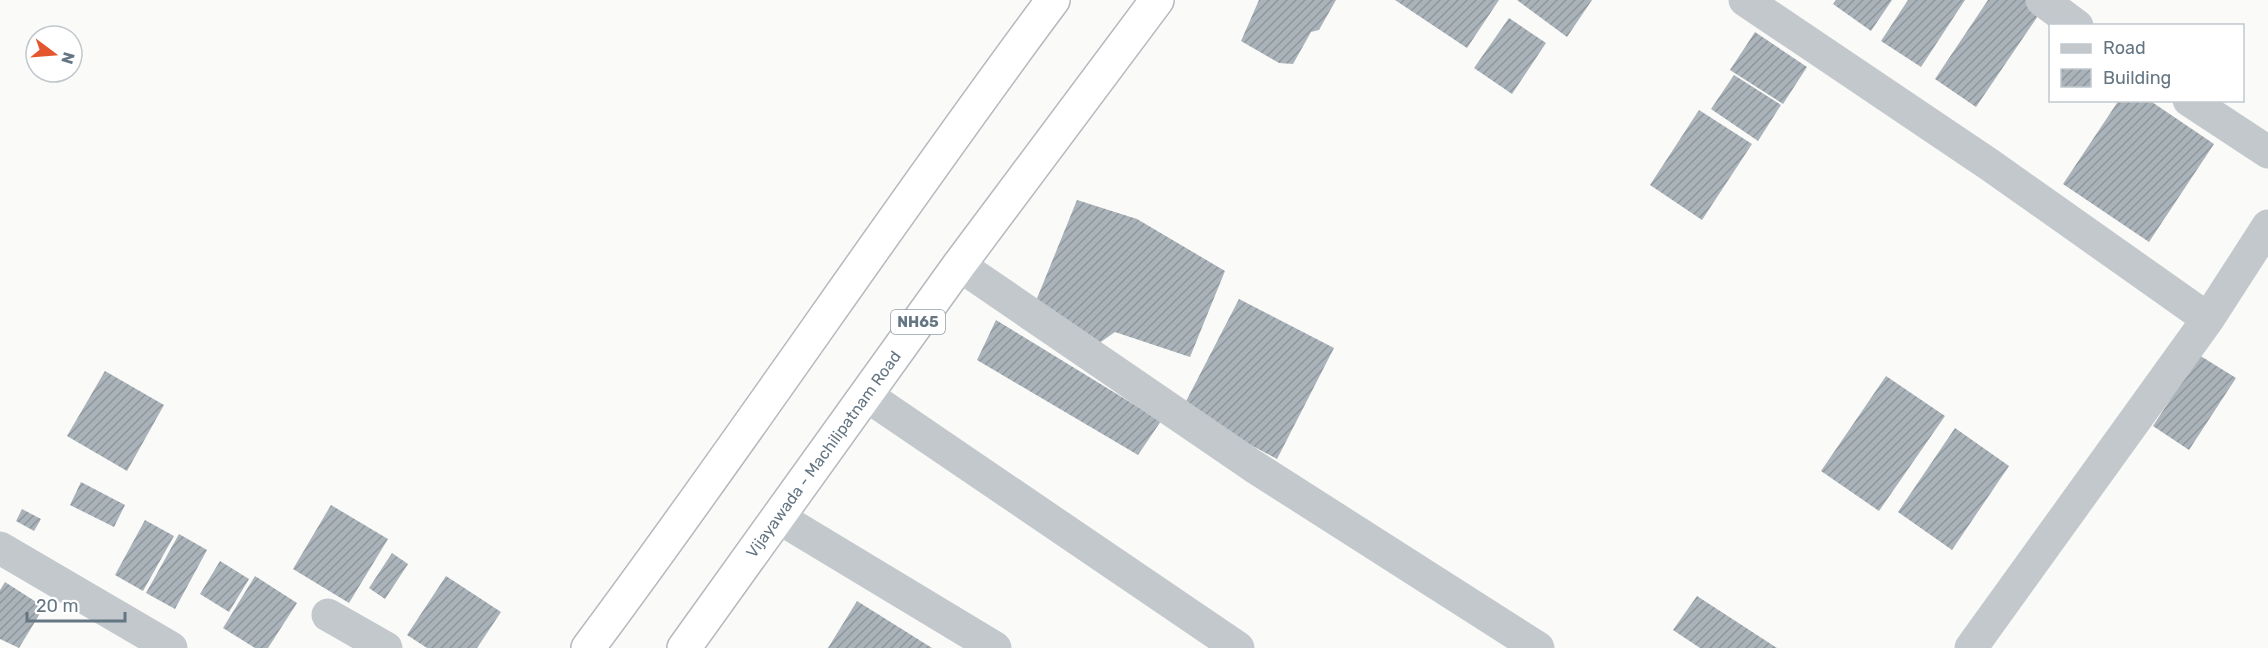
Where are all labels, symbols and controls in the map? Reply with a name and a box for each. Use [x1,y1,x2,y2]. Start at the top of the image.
north arrow [24,24,84,84]
legend [2049,24,2244,102]
text: Road [2103,37,2146,59]
text: N [57,50,79,66]
text: Building [2103,67,2171,89]
road number: NH65 [891,310,945,334]
street label: Vijayawada - Machilipatnam Road [742,347,905,561]
scale bar [27,585,124,623]
text: 20 m [36,595,78,617]

